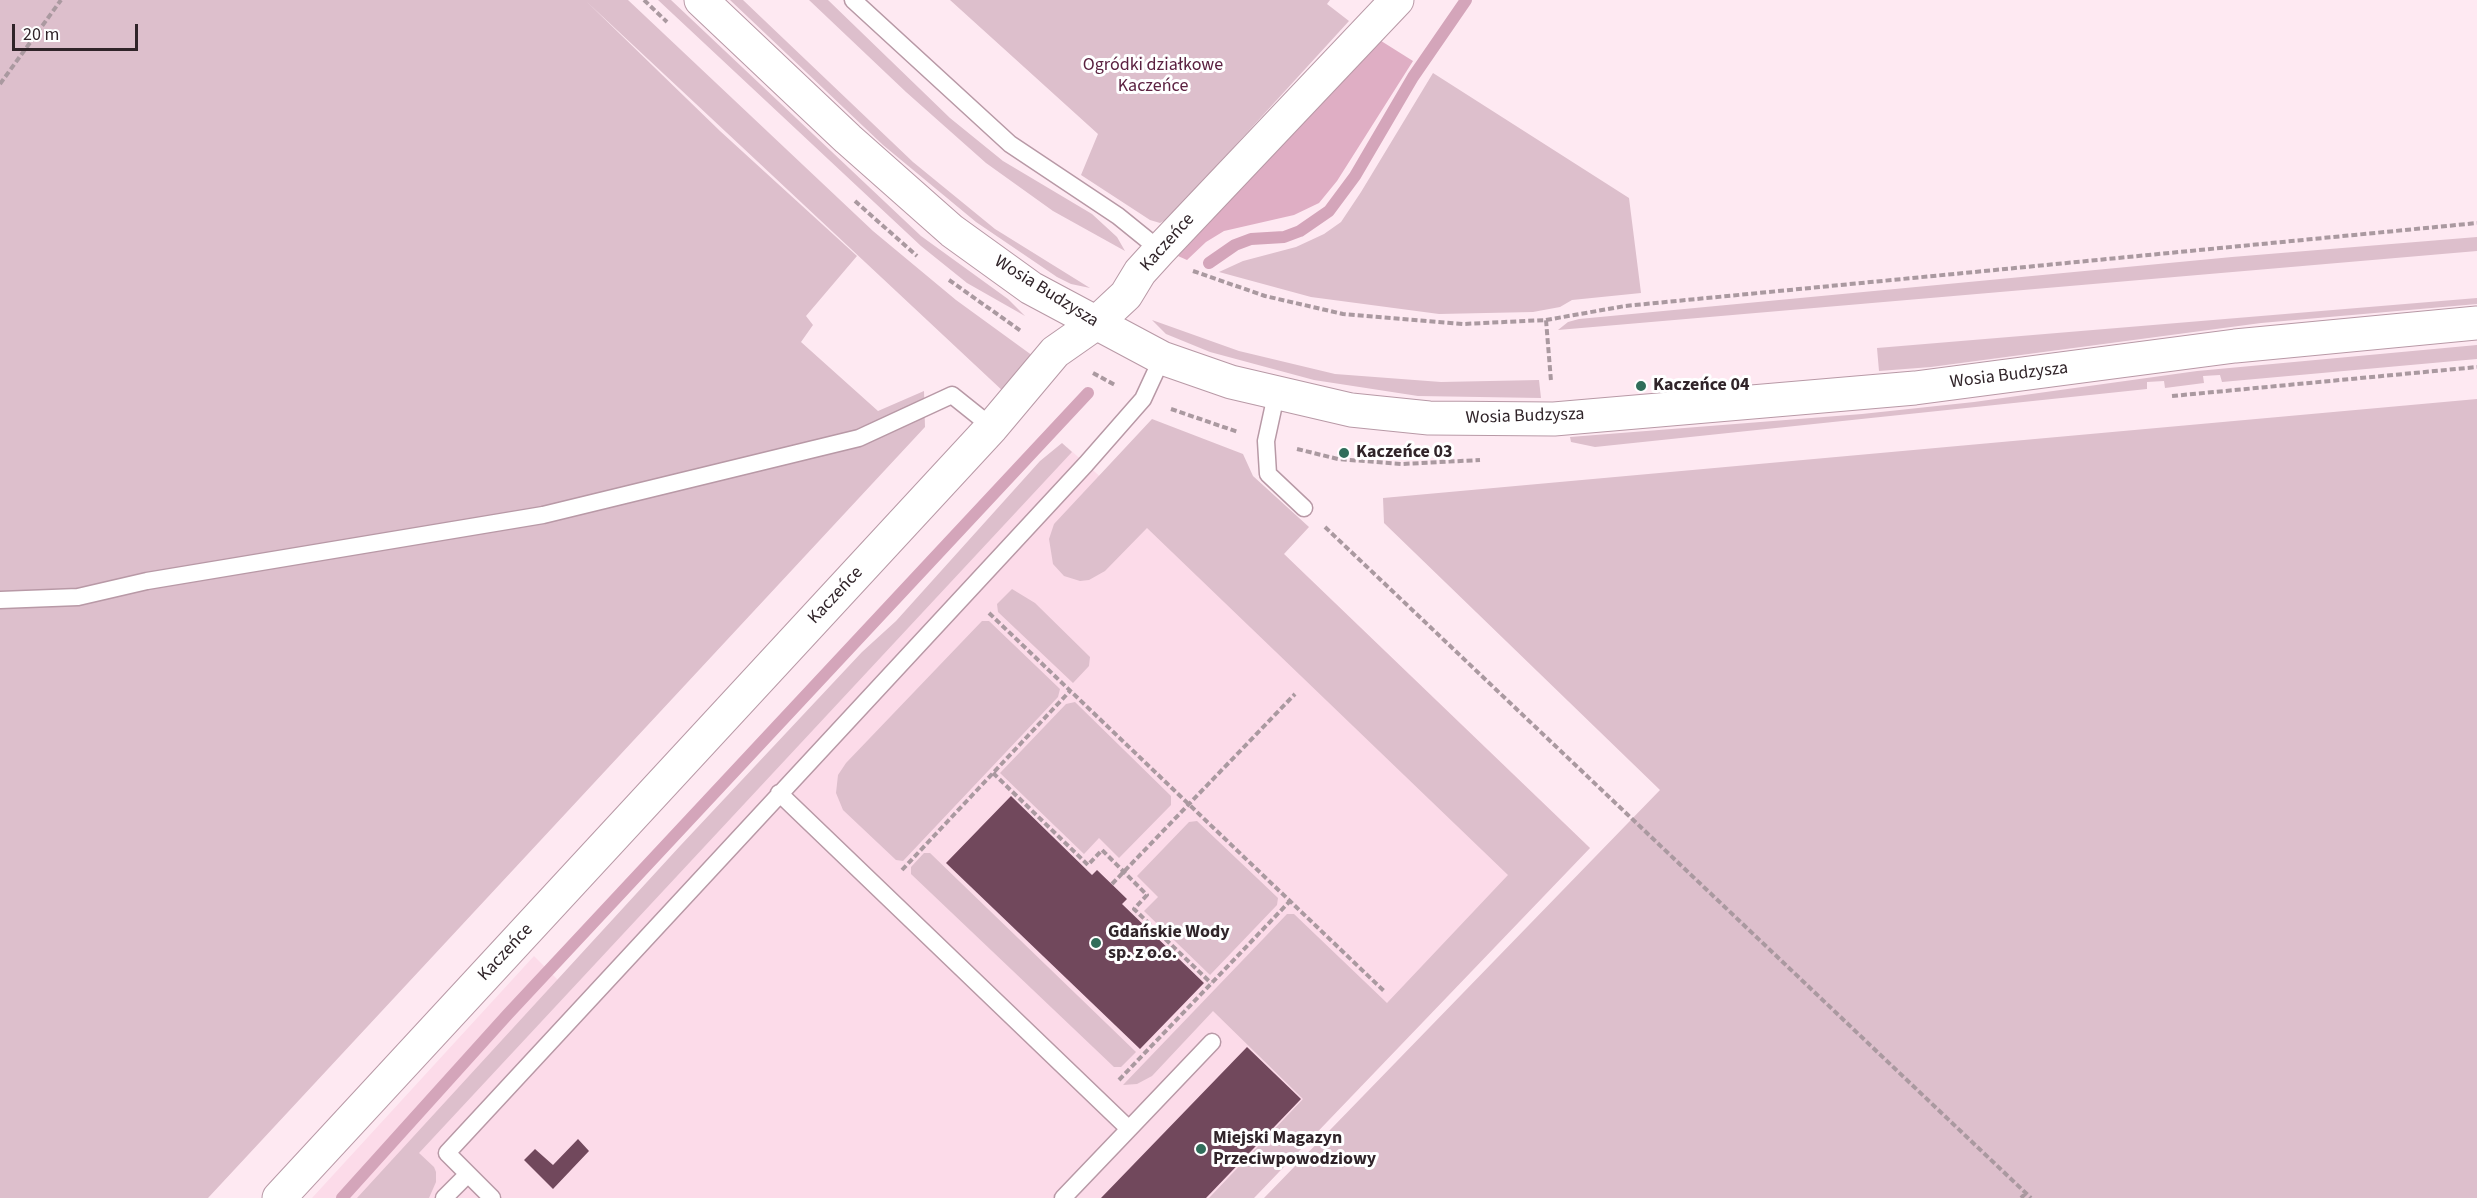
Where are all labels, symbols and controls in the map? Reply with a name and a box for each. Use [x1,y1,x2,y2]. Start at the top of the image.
scale bar [15,12,141,50]
text: 20 m [23,22,59,47]
park label: Ogródki działkowe Kaczeńce [1083,55,1223,98]
street label: Kaczeńce [1136,210,1200,276]
street label: Wosia Budzysza [990,251,1102,333]
street label: Wosia Budzysza [1949,358,2069,394]
place label: Kaczeńce 04 [1653,375,1750,397]
marker: Kaczeńce 04 [1634,379,1648,393]
street label: Wosia Budzysza [1465,404,1585,430]
place label: Kaczeńce 03 [1356,442,1453,464]
marker: Kaczeńce 03 [1337,446,1351,460]
street label: Kaczeńce [804,563,868,629]
street label: Kaczeńce [474,920,538,986]
place label: Gdańskie Wody sp. z o.o. [1108,922,1230,964]
marker: Gdańskie Wody sp. z o.o. [1089,936,1103,950]
place label: Miejski Magazyn Przeciwpowodziowy [1213,1128,1376,1170]
marker: Miejski Magazyn Przeciwpowodziowy [1194,1142,1208,1156]

